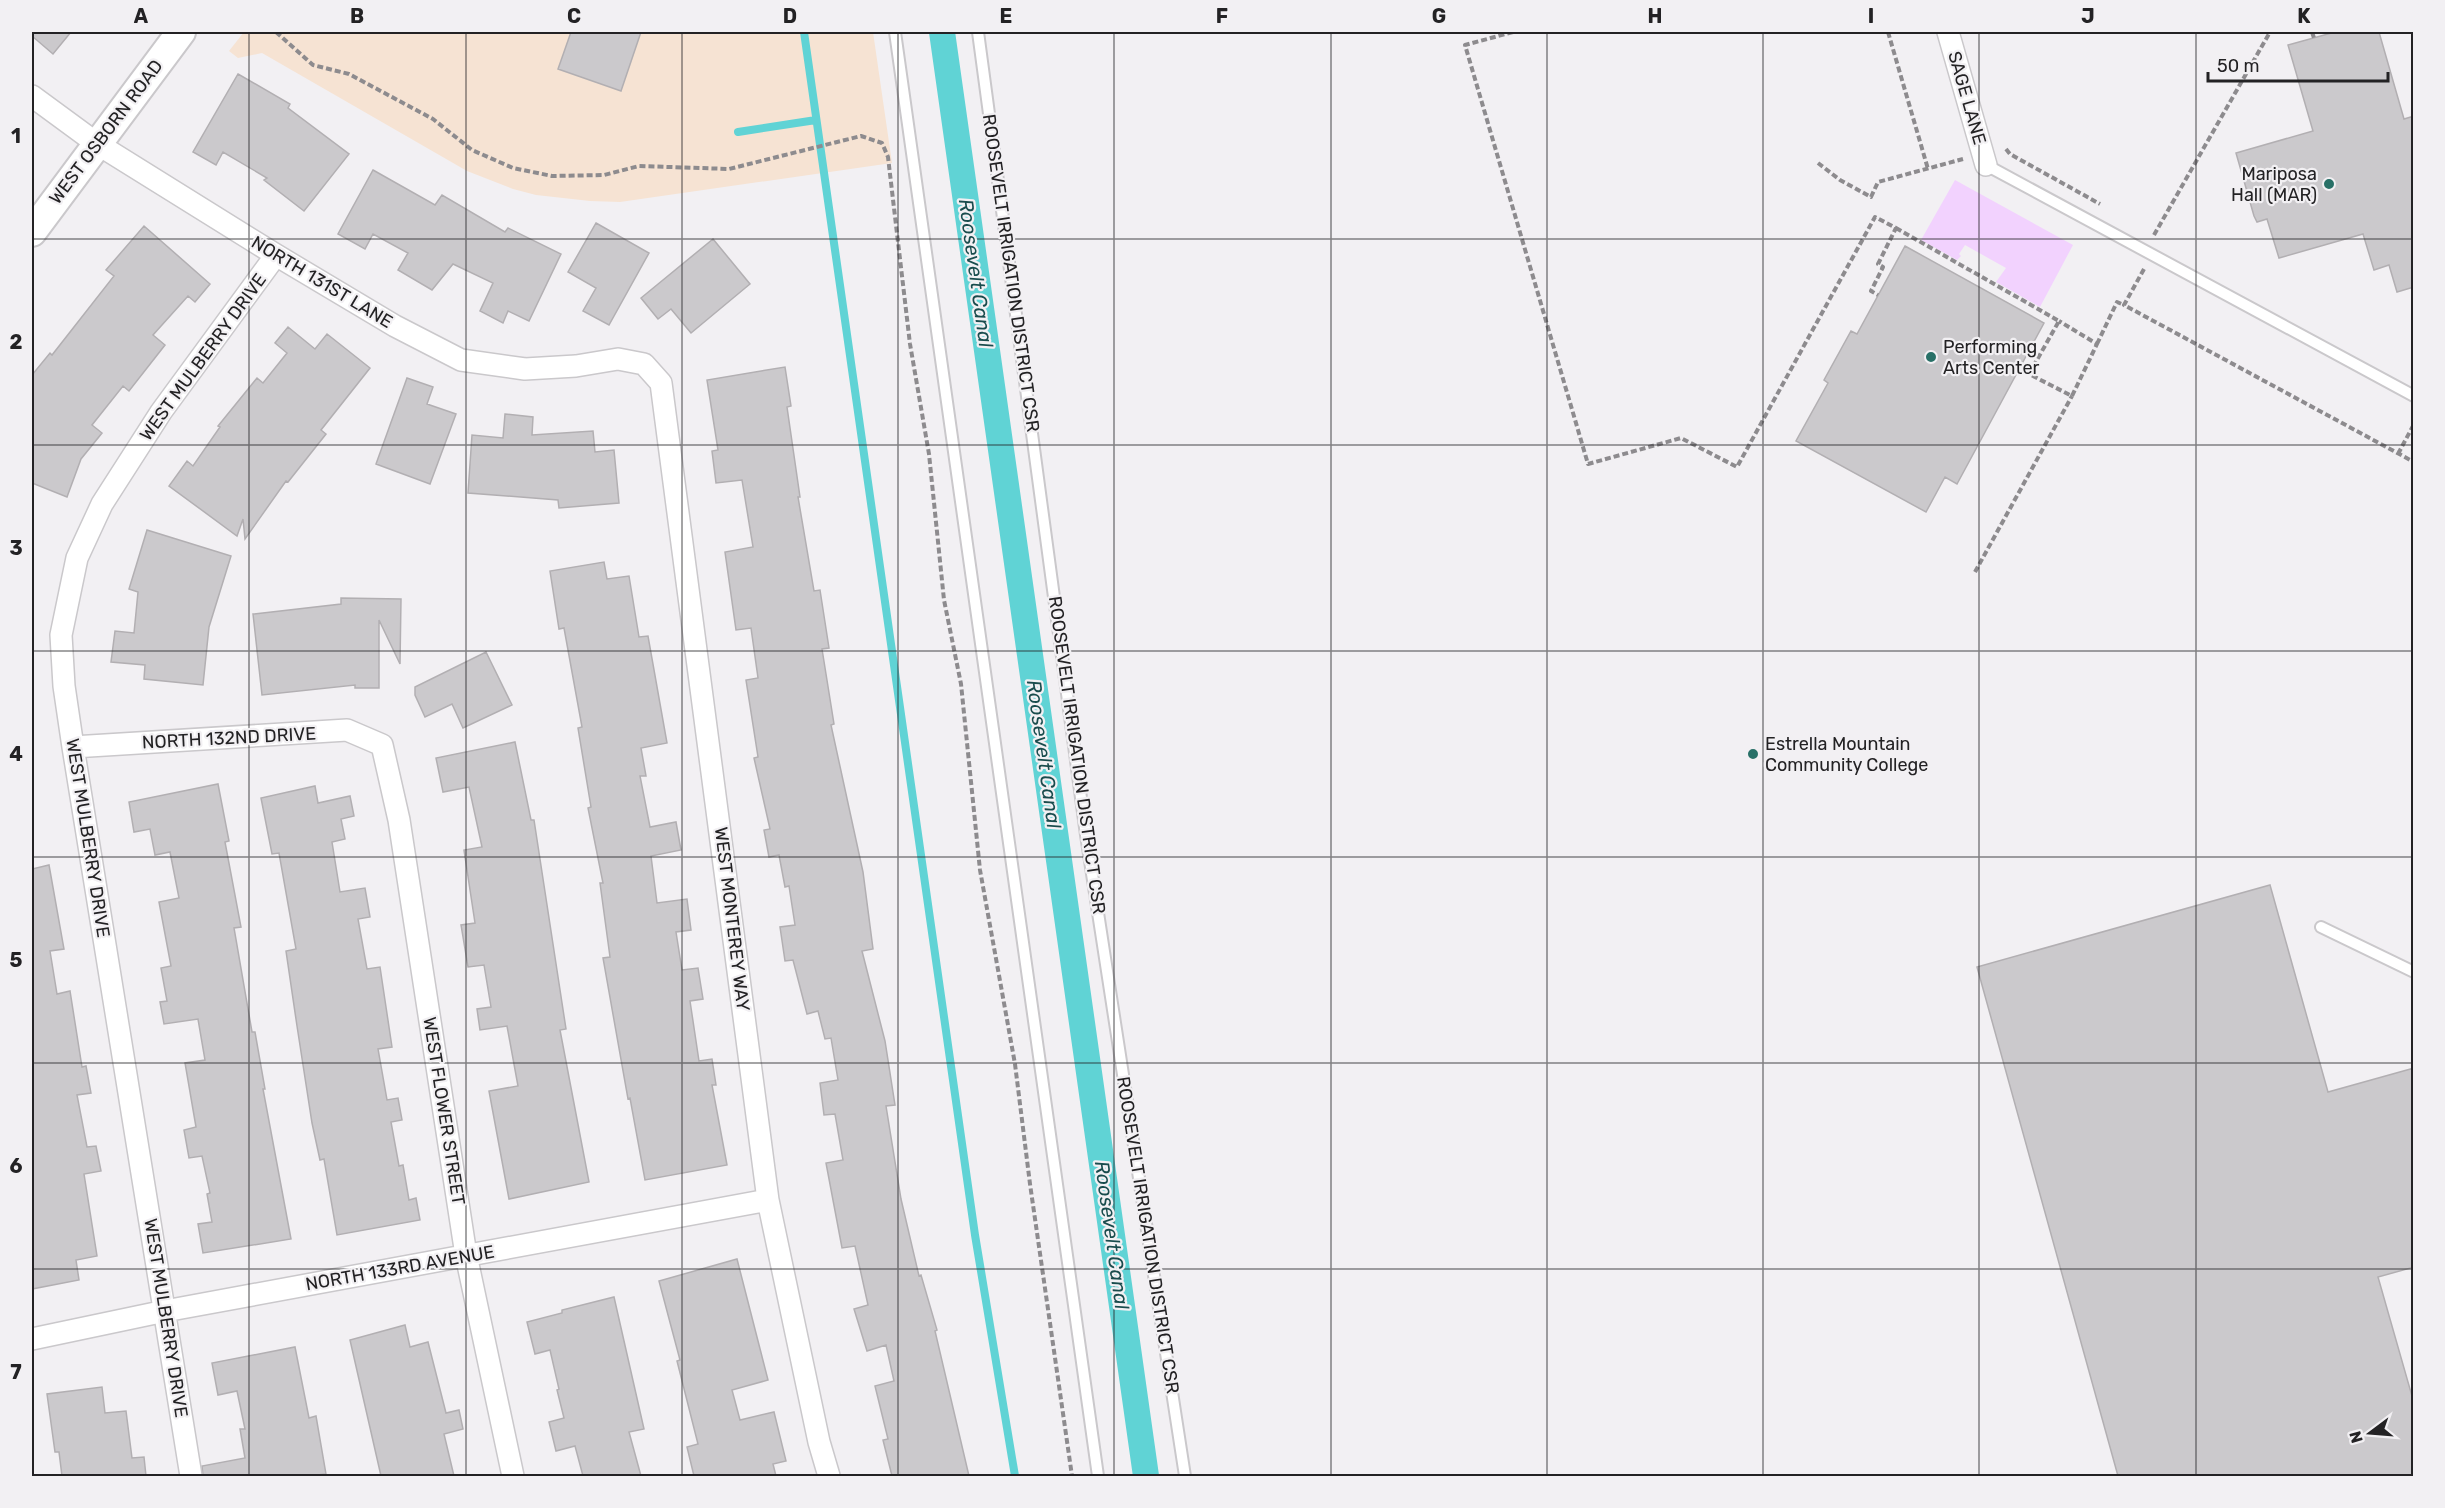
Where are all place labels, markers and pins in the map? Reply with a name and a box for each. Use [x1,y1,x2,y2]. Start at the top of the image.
place label: Mariposa Hall (MAR) [2231,163,2317,206]
marker: Mariposa Hall (MAR) [2322,177,2336,191]
place label: Performing Arts Center [1943,336,2039,379]
marker: Performing Arts Center [1924,350,1938,364]
place label: Estrella Mountain Community College [1765,733,1928,776]
marker: Estrella Mountain Community College [1746,747,1760,761]

